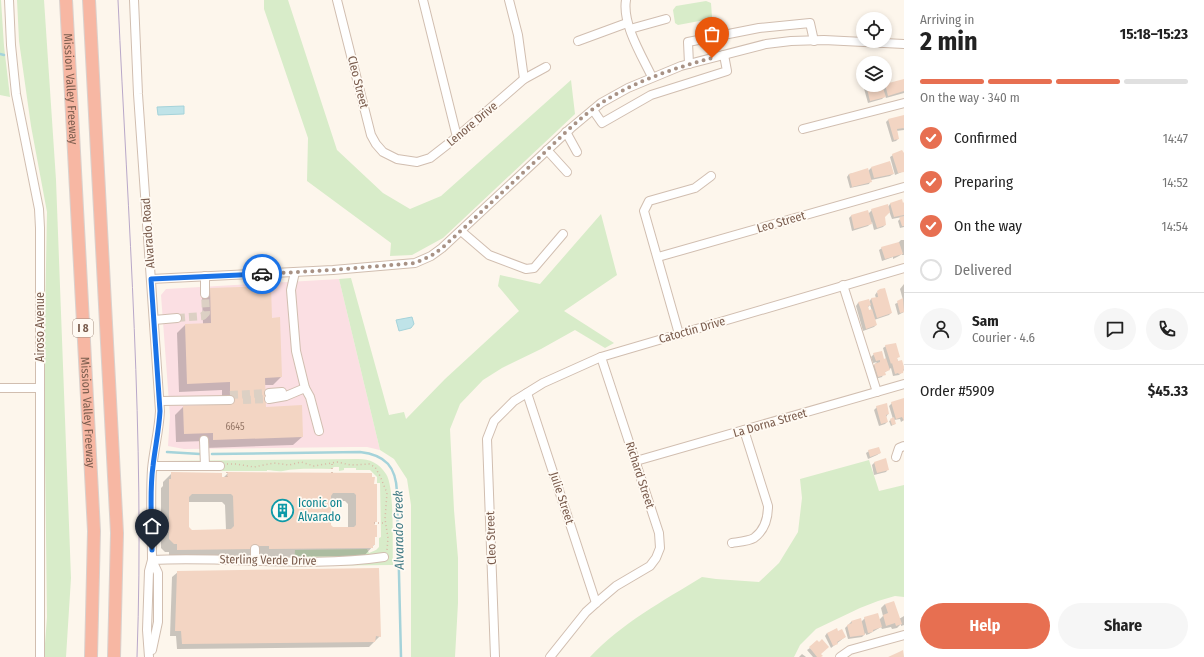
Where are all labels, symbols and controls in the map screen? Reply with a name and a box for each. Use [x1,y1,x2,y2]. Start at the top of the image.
map controls [856,12,892,92]
button: locate [856,12,892,48]
text: Arriving in [920,12,974,27]
pin [695,17,729,58]
icon: bag [701,23,723,45]
text: 15:18–15:23 [1120,25,1188,43]
text: 2 min [920,26,978,57]
street label: Mission Valley Freeway [61,33,81,145]
street label: Cleo Street [345,54,371,110]
button: layers [856,56,892,92]
text: On the way · 340 m [920,90,1020,105]
street label: Lenore Drive [444,99,500,149]
icon: check [920,127,942,149]
text: Confirmed [954,129,1017,147]
text: 14:47 [1163,131,1188,146]
icon: check [920,171,942,193]
text: Preparing [954,173,1013,191]
text: 14:52 [1162,175,1188,190]
street label: Alvarado Road [139,197,157,269]
street label: Leo Street [755,208,807,236]
icon: check [920,215,942,237]
text: On the way [954,217,1022,235]
text: 14:54 [1162,219,1188,234]
courier [242,254,282,294]
text: Delivered [954,261,1012,279]
icon: car [251,263,273,285]
street label: Airoso Avenue [33,292,47,362]
button: person [920,308,962,350]
button: chat [1094,308,1136,350]
button: phone [1146,308,1188,350]
text: Sam [972,312,999,330]
street label: Catoctin Drive [657,314,727,346]
road number: I 8 [73,319,93,337]
text: Courier · 4.6 [972,330,1035,345]
street label: Mission Valley Freeway [78,356,98,469]
text: Order #5909 [920,382,994,400]
text: $45.33 [1148,382,1188,400]
street label: La Dorna Street [732,406,808,440]
house number: 6645 [225,421,245,433]
street label: Richard Street [623,440,657,510]
street label: Julie Street [547,470,577,526]
water label: Alvarado Creek [390,490,407,571]
place label: Iconic on Alvarado [298,496,342,524]
building icon: Iconic on Alvarado [269,497,295,523]
pin [135,509,169,550]
street label: Cleo Street [483,511,499,565]
icon: home [141,515,163,537]
street label: Sterling Verde Drive [219,552,317,568]
button: Help [920,603,1050,649]
button: Share [1058,603,1188,649]

